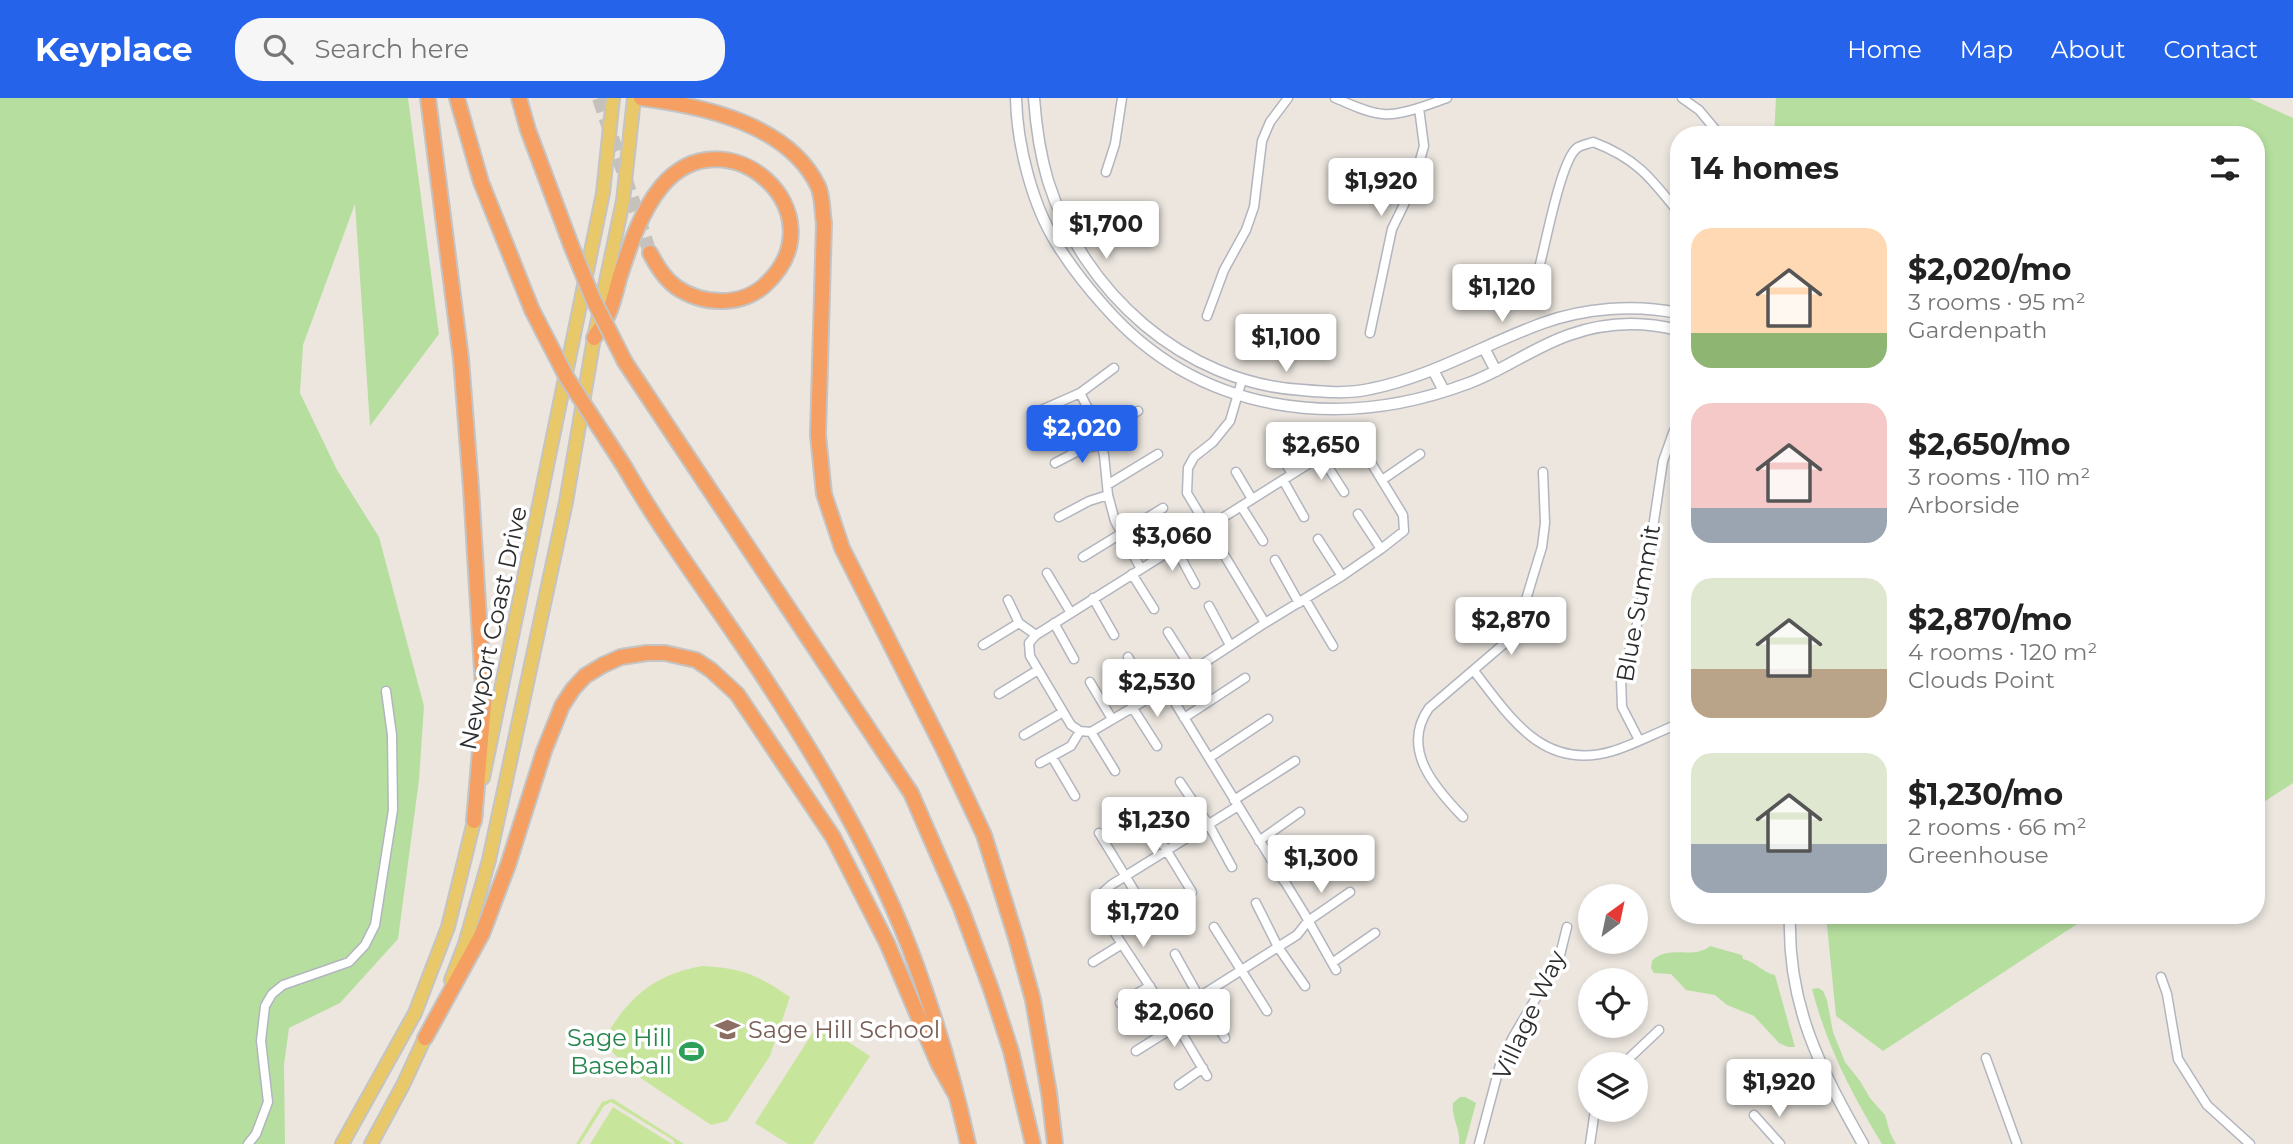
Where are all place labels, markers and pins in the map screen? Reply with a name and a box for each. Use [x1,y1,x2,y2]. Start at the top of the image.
pin: $1,920 [1324,158,1438,218]
pin: $1,700 [1049,202,1163,261]
pin: $1,120 [1445,264,1559,324]
pin: $1,100 [1229,314,1343,374]
pin: $2,020 [1025,406,1139,465]
pin: $2,650 [1264,422,1378,482]
pin: $3,060 [1115,514,1229,573]
pin: $2,870 [1454,598,1568,657]
pin: $2,530 [1100,660,1214,719]
pin: $1,230 [1097,798,1211,857]
pin: $1,300 [1264,836,1378,895]
pin: $1,720 [1086,890,1200,949]
pin: $2,060 [1117,990,1231,1049]
school or university icon: Sage Hill School [714,1015,742,1043]
place label: Sage Hill School [748,1015,940,1044]
place label: Sage Hill Baseball [567,1023,672,1080]
sports icon: Sage Hill Baseball [678,1037,706,1065]
pin: $1,920 [1722,1060,1836,1119]

